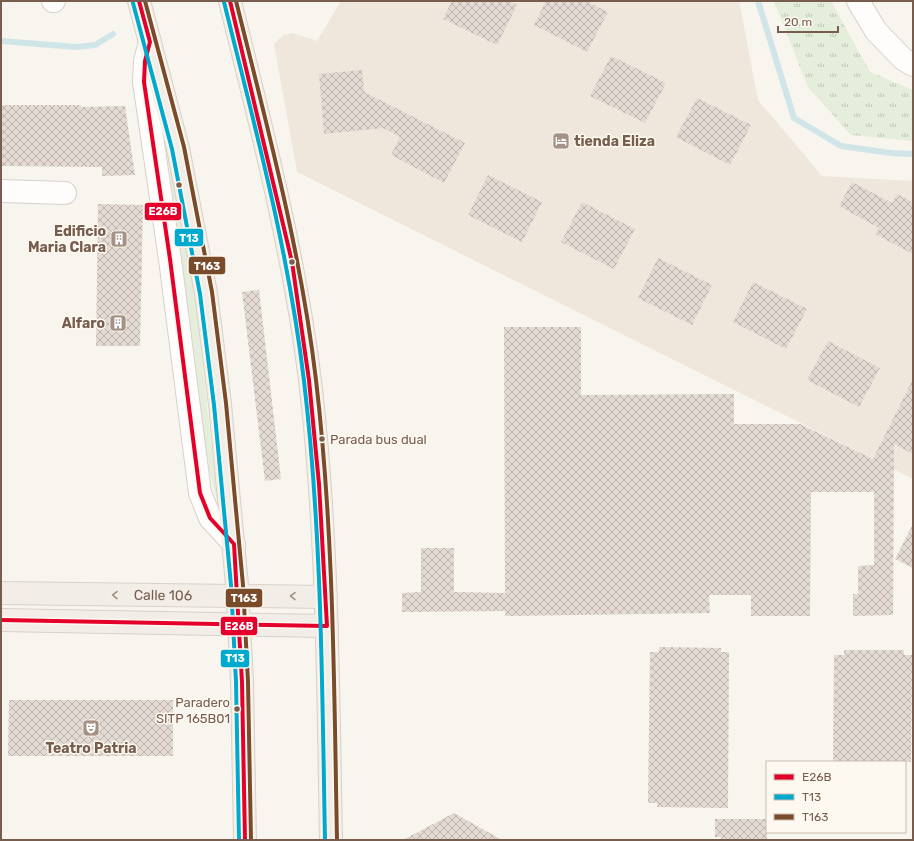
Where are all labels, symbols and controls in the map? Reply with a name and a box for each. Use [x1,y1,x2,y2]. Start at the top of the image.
scale bar [778,8,838,34]
text: 20 m [784,15,812,29]
hotel icon: tienda Eliza [551,131,571,151]
place label: tienda Eliza [574,133,655,150]
unlabelled marker [174,180,184,190]
line badge: E26B [144,202,182,221]
text: E26B [148,205,178,218]
place label: Edificio Maria Clara [28,223,106,256]
line badge: T13 [174,228,204,247]
building icon: Edificio Maria Clara [109,229,129,249]
text: T13 [179,232,199,245]
line badge: T163 [188,256,226,275]
unlabelled marker [287,257,297,267]
text: T163 [194,260,220,273]
building icon: Alfaro [108,313,128,333]
place label: Alfaro [62,315,105,332]
place label: Parada bus dual [330,432,427,447]
marker: Parada bus dual [317,434,327,444]
street label: Calle 106 [134,586,192,604]
line badge: T163 [225,588,263,608]
one-way arrow [112,591,118,599]
text: T163 [231,592,257,605]
one-way arrow [290,592,296,600]
line badge: E26B [220,616,258,636]
text: E26B [224,620,254,633]
line badge: T13 [220,649,250,668]
text: T13 [225,652,245,665]
place label: Paradero SITP 165B01 [156,695,230,726]
marker: Paradero SITP 165B01 [232,704,242,714]
theatre icon: Teatro Patria [81,718,101,738]
place label: Teatro Patria [45,740,137,757]
legend [766,761,906,833]
text: E26B [802,770,832,784]
text: T13 [802,790,821,804]
text: T163 [802,810,828,824]

